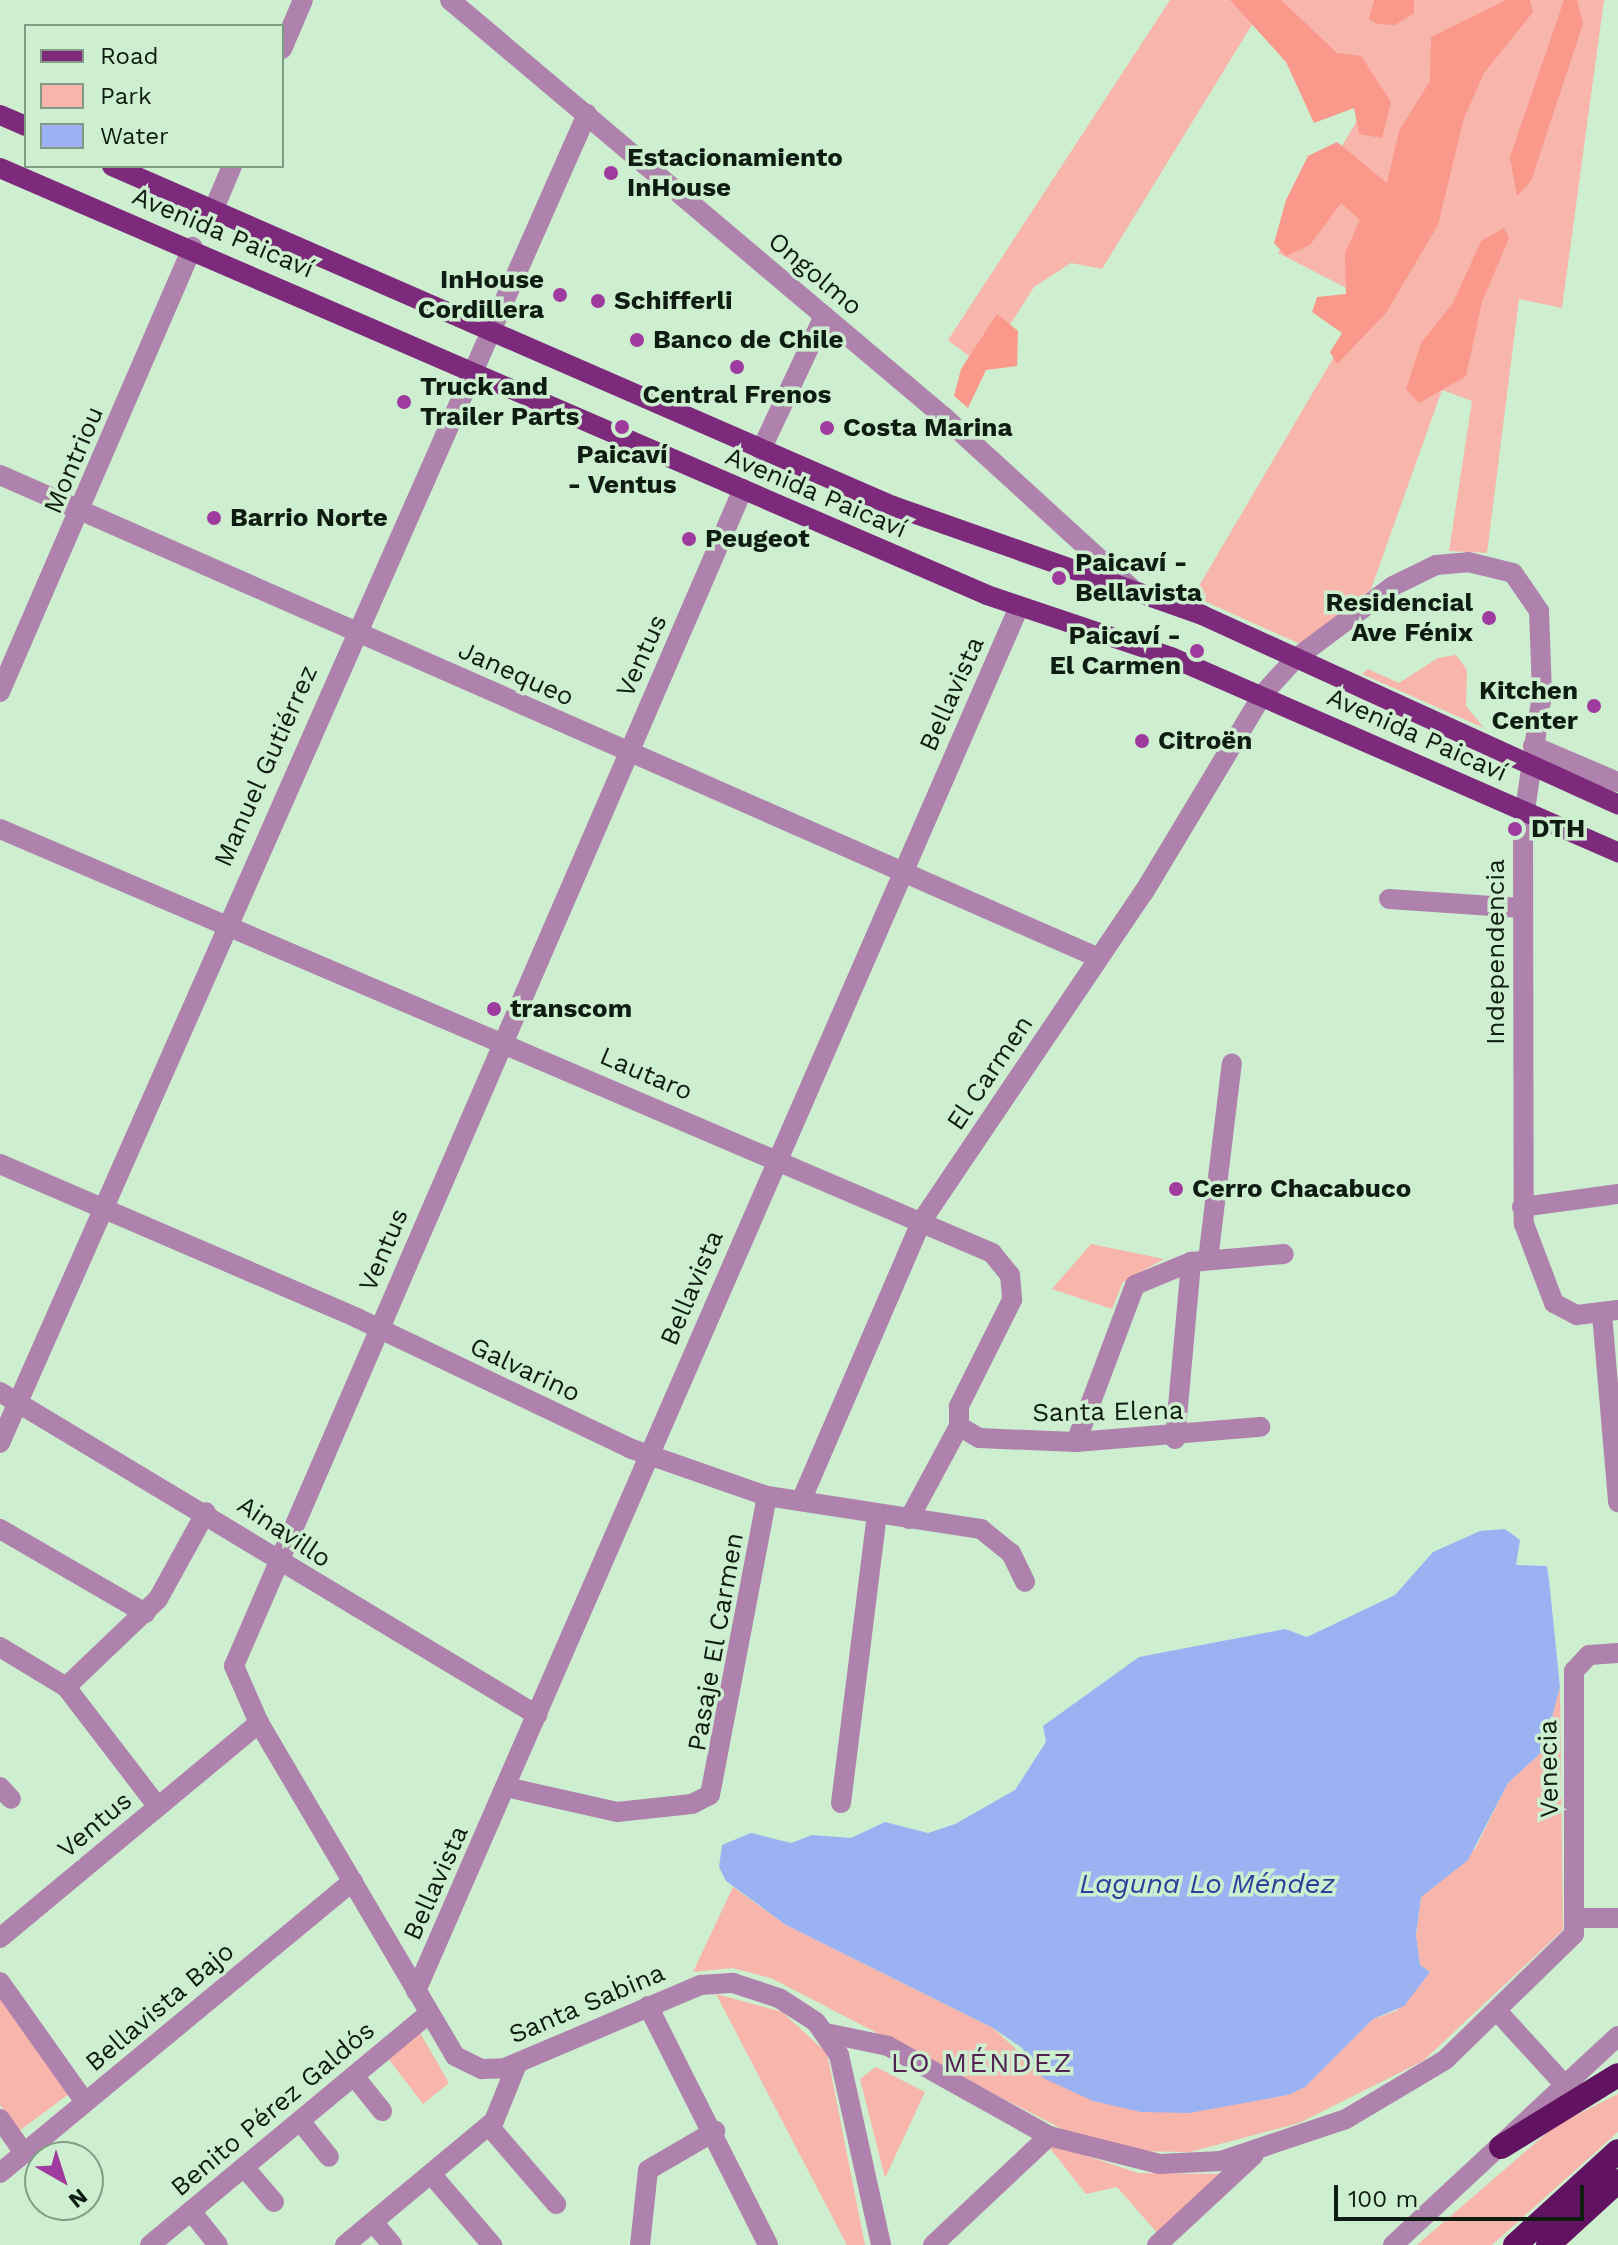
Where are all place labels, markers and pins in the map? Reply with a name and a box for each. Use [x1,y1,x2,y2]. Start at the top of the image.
place label: Estacionamiento InHouse [627,142,843,204]
marker: Estacionamiento InHouse [602,164,620,182]
place label: InHouse Cordillera [418,264,544,326]
place label: Schifferli [614,285,733,317]
marker: InHouse Cordillera [551,286,569,304]
marker: Schifferli [589,292,607,310]
place label: Banco de Chile [653,324,843,356]
marker: Banco de Chile [628,331,646,349]
marker: Central Frenos [728,358,746,376]
place label: Truck and Trailer Parts [420,371,580,432]
place label: Central Frenos [642,379,832,411]
marker: Truck and Trailer Parts [395,393,413,411]
place label: Costa Marina [843,412,1013,444]
marker: Paicaví - Ventus [613,418,631,436]
marker: Costa Marina [818,419,836,437]
place label: Paicaví - Ventus [567,439,677,500]
place label: Barrio Norte [230,502,388,534]
marker: Barrio Norte [205,509,223,527]
place label: Peugeot [705,523,810,555]
marker: Peugeot [680,530,698,548]
place label: Paicaví - Bellavista [1075,547,1202,608]
marker: Paicaví - Bellavista [1050,569,1068,587]
place label: Residencial Ave Fénix [1325,587,1473,648]
marker: Residencial Ave Fénix [1480,609,1498,627]
place label: Paicaví - El Carmen [1049,620,1181,682]
marker: Paicaví - El Carmen [1188,642,1206,660]
place label: Kitchen Center [1479,675,1578,736]
marker: Kitchen Center [1585,697,1603,715]
place label: Citroën [1158,725,1252,757]
marker: Citroën [1133,732,1151,750]
place label: DTH [1531,813,1585,845]
marker: DTH [1506,820,1524,838]
place label: transcom [510,993,632,1025]
marker: transcom [485,1000,503,1018]
place label: Cerro Chacabuco [1192,1173,1411,1205]
marker: Cerro Chacabuco [1167,1180,1185,1198]

